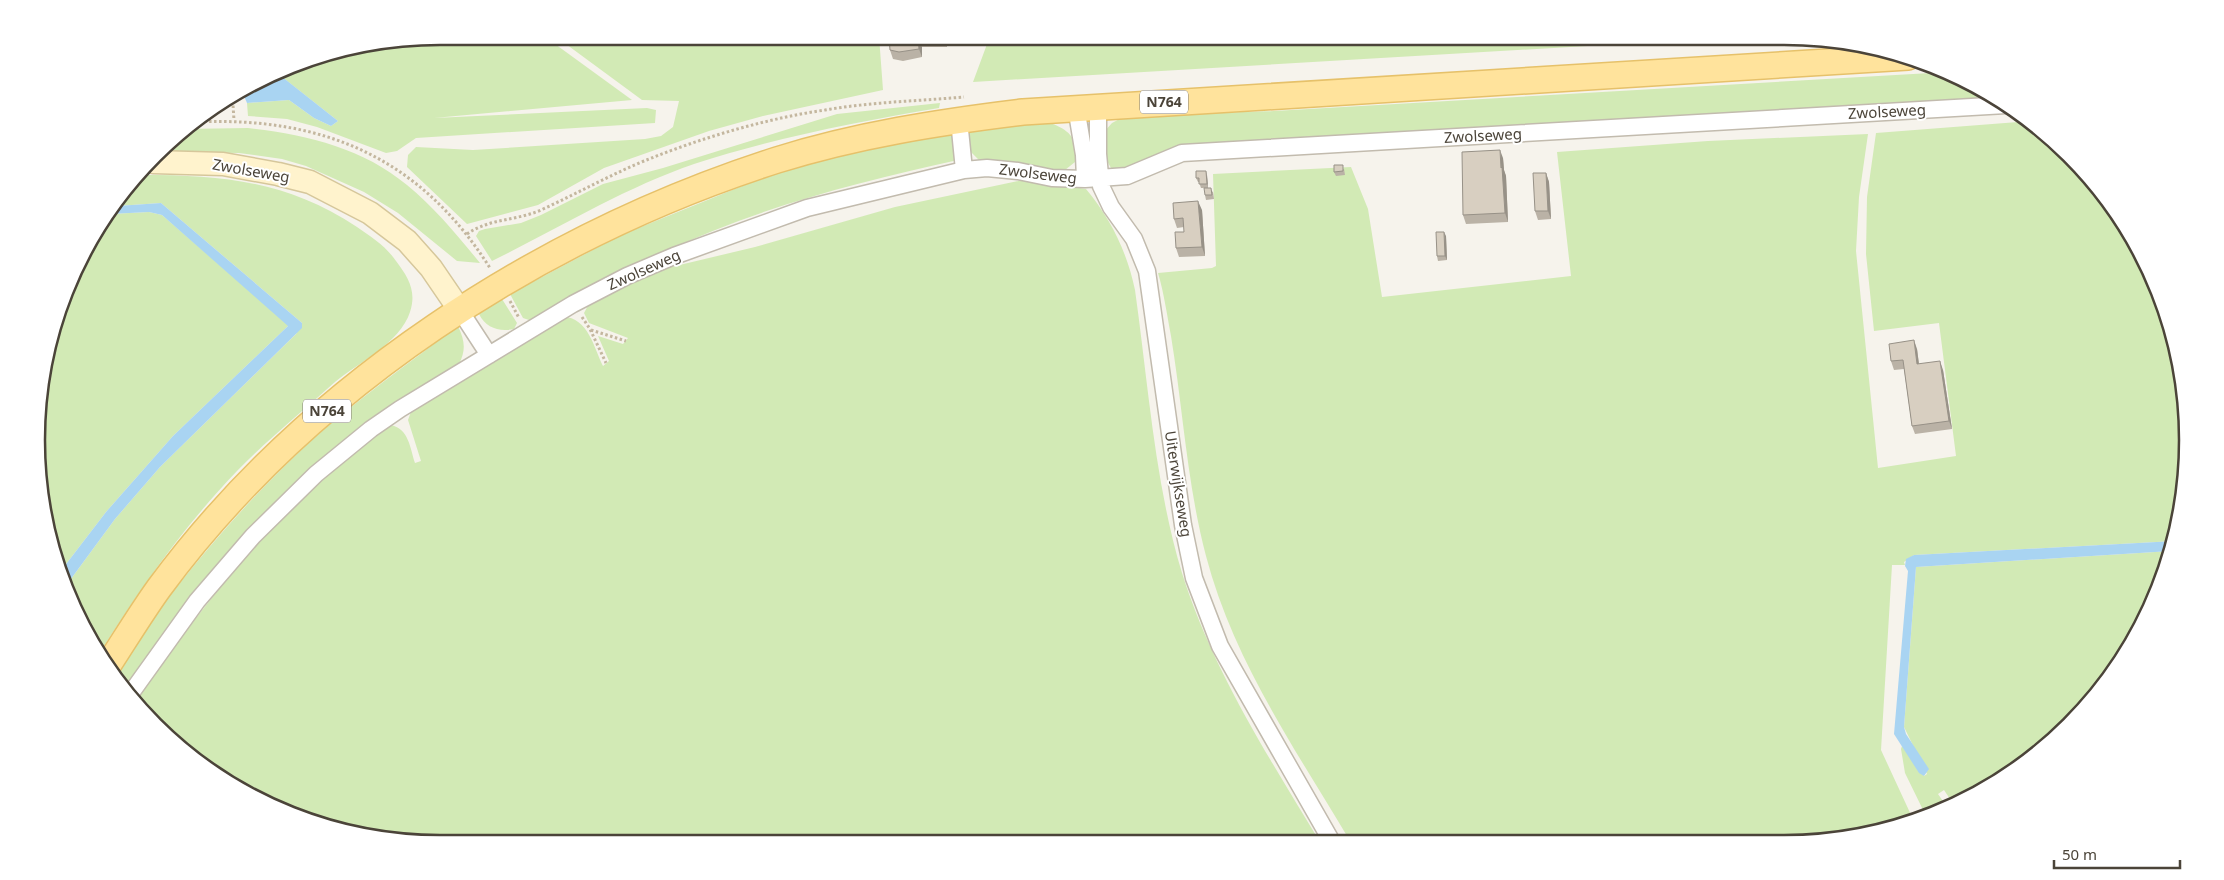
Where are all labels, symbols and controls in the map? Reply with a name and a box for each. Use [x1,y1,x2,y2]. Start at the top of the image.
road number: N764 [1140,90,1188,114]
street label: Zwolseweg [1847,99,1926,123]
street label: Zwolseweg [1443,123,1522,147]
street label: Zwolseweg [211,153,291,187]
street label: Zwolseweg [998,158,1078,188]
street label: Zwolseweg [604,244,683,294]
road number: N764 [303,400,351,422]
street label: Uiterwijkseweg [1161,429,1197,538]
scale bar [2054,838,2180,870]
text: 50 m [2062,844,2097,864]

